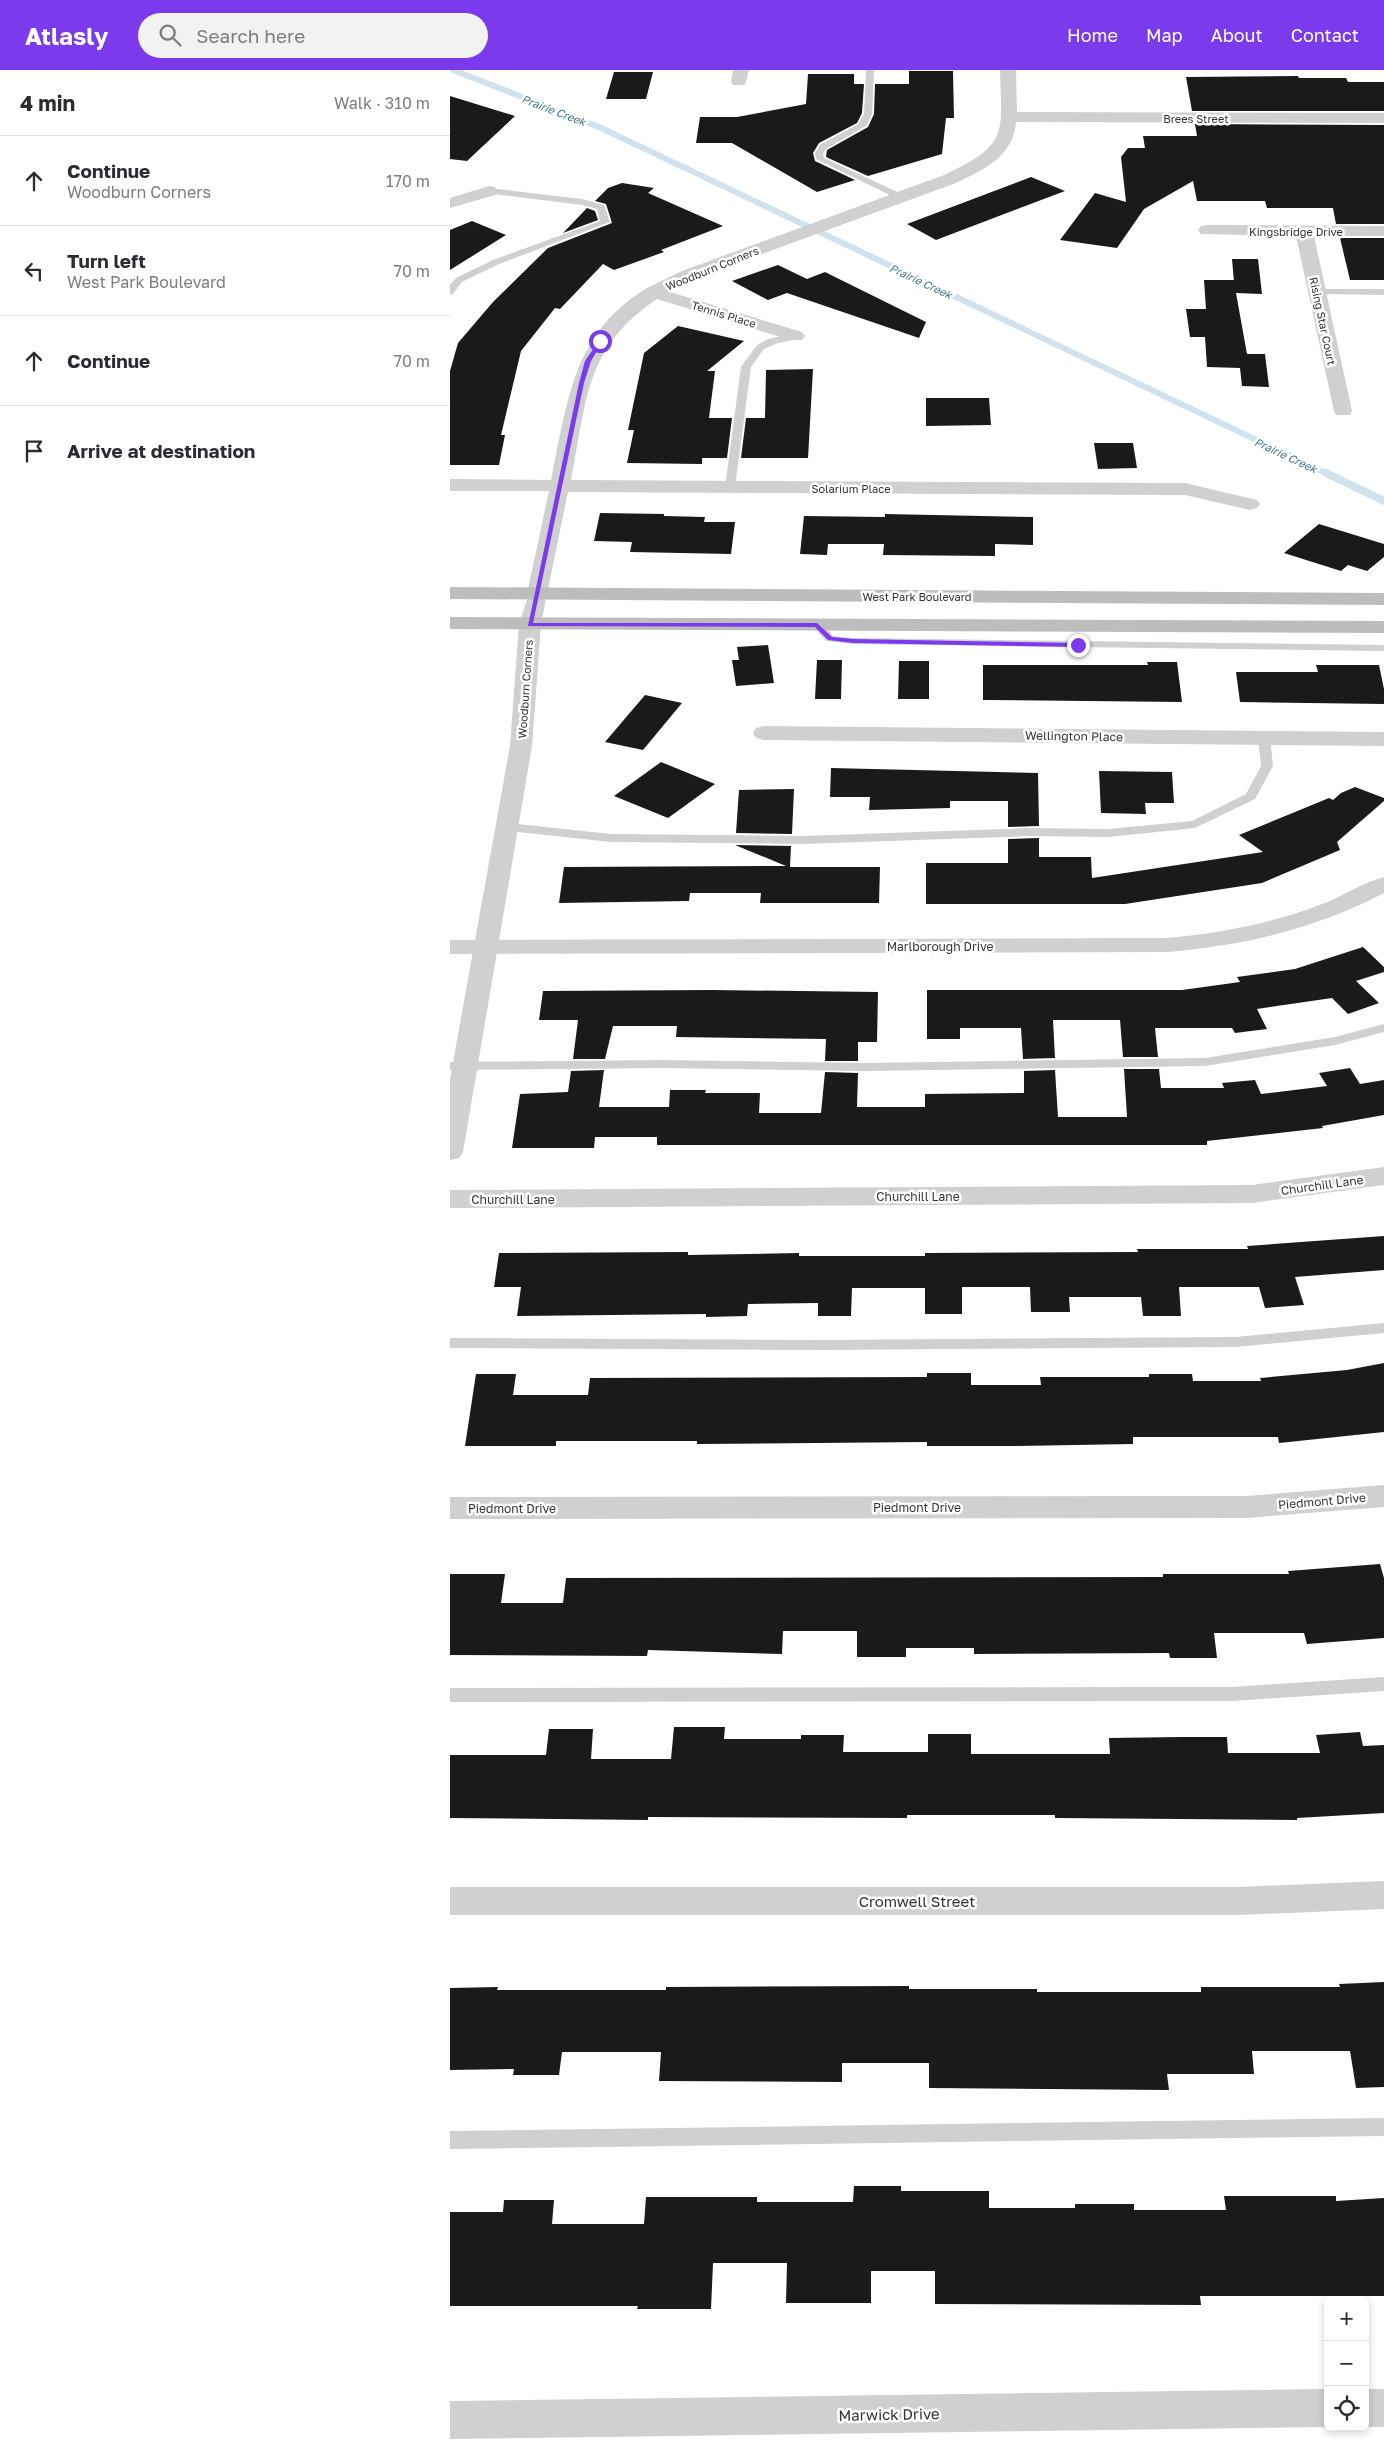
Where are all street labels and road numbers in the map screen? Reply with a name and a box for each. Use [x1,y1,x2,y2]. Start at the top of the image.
street label: Brees Street [1163,112,1229,125]
street label: Kingsbridge Drive [1249,225,1343,238]
street label: Woodburn Corners [664,243,760,293]
street label: Rising Star Court [1307,276,1339,366]
street label: Tennis Place [690,298,758,330]
street label: Solarium Place [811,482,891,495]
street label: West Park Boulevard [862,590,972,603]
street label: Woodburn Corners [515,639,535,739]
street label: Wellington Place [1025,728,1123,744]
street label: Marlborough Drive [887,939,993,954]
street label: Churchill Lane [1280,1172,1364,1198]
street label: Churchill Lane [876,1189,960,1204]
street label: Churchill Lane [471,1192,555,1207]
street label: Piedmont Drive [1277,1490,1367,1512]
street label: Piedmont Drive [873,1500,961,1515]
street label: Piedmont Drive [468,1501,556,1516]
street label: Cromwell Street [859,1892,975,1910]
street label: Marwick Drive [838,2404,940,2424]

